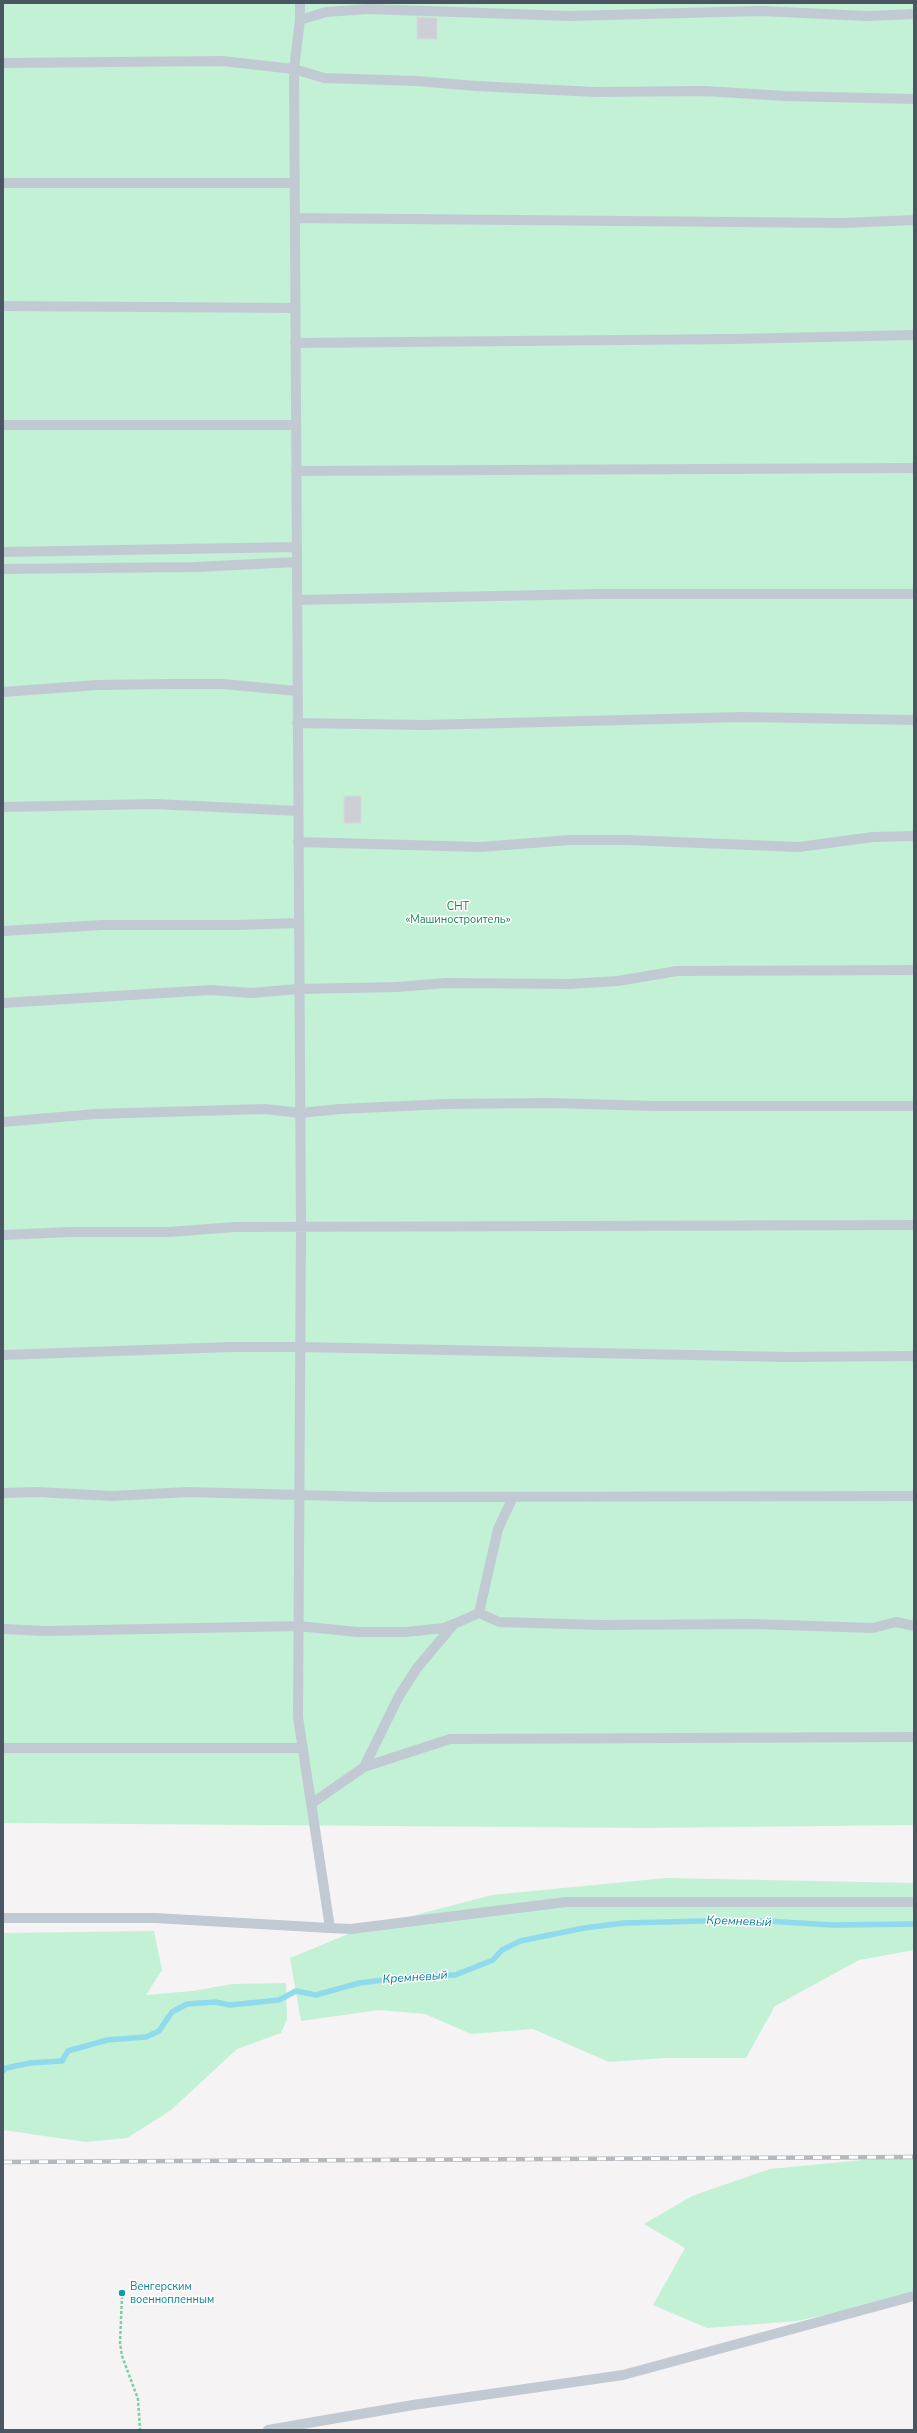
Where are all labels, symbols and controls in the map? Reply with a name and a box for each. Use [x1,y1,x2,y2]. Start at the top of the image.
park label: СНТ «Машиностроитель» [405,900,511,926]
water label: Кремневый [706,1914,772,1930]
water label: Кремневый [382,1969,448,1987]
place label: Венгерским военнопленным [130,2280,214,2306]
marker: Венгерским военнопленным [117,2288,127,2298]

